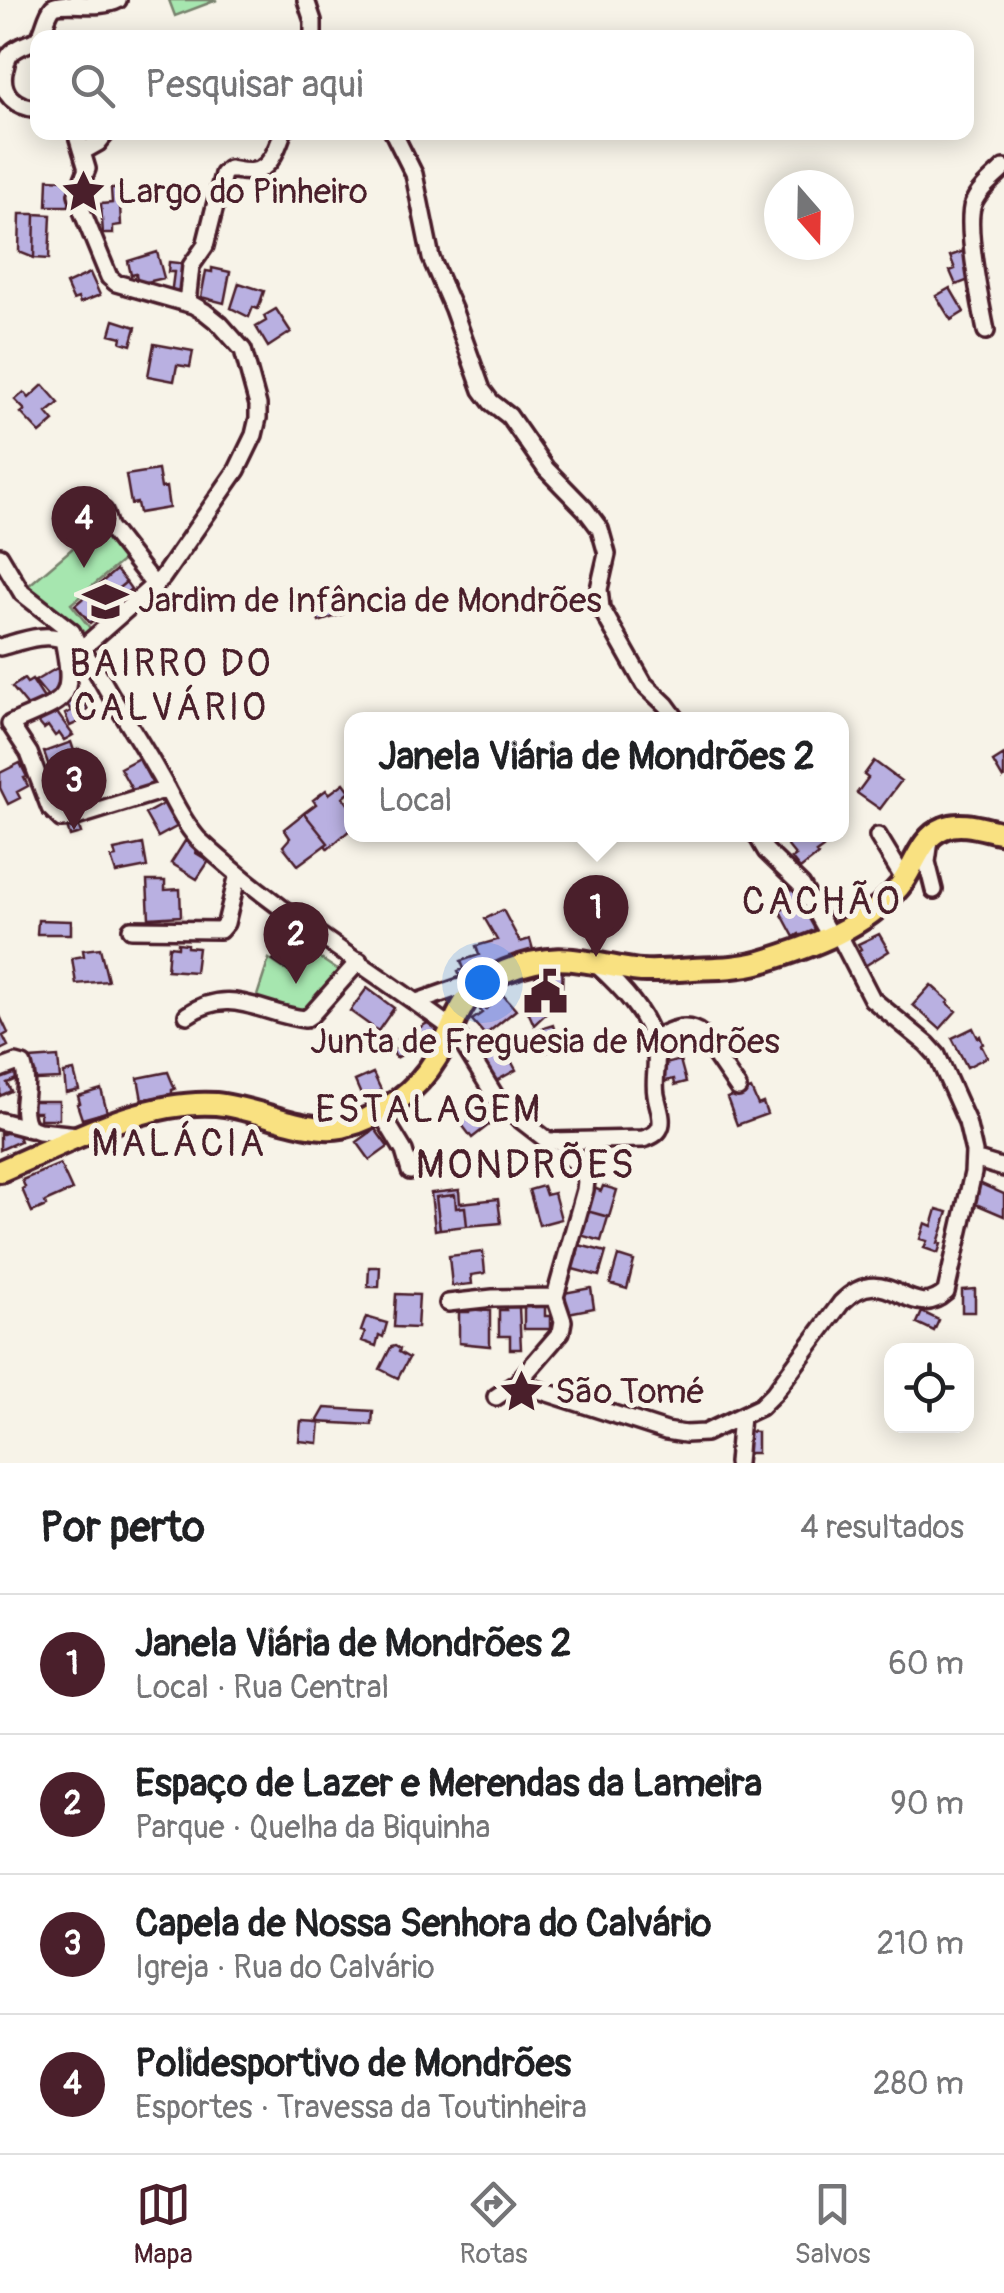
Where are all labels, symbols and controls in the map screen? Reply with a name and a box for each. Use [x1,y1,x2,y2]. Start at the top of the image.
search box [30,30,974,140]
icon: search [65,58,120,113]
text: Pesquisar aqui [145,61,363,109]
place icon: Largo do Pinheiro [60,168,108,216]
place label: Largo do Pinheiro [117,170,368,214]
north arrow [764,170,854,260]
pin: 4 [52,486,116,568]
school or university icon: Jardim de Infância de Mondrões [81,577,129,625]
place label: Jardim de Infância de Mondrões [138,579,602,623]
district label: BAIRRO DO CALVÁRIO [69,640,273,732]
popup [344,712,849,842]
text: Janela Viária de Mondrões 2 [378,733,815,781]
pin: 3 [42,748,106,830]
text: Local [378,781,452,821]
pin: 1 [564,874,628,957]
district label: CACHÃO [742,878,902,926]
pin: 2 [264,902,328,984]
your location [457,957,508,1008]
public building icon: Junta de Freguesia de Mondrões [521,968,569,1016]
place label: Junta de Freguesia de Mondrões [310,1020,780,1064]
district label: ESTALAGEM [315,1086,543,1134]
district label: MALÁCIA [91,1120,267,1168]
district label: MONDRÕES [416,1141,636,1190]
map controls [884,1343,974,1433]
button: locate [884,1343,974,1433]
place icon: São Tomé [498,1368,546,1416]
place label: São Tomé [555,1370,705,1414]
text: Por perto [40,1502,205,1554]
text: 4 resultados [800,1508,964,1548]
text: Janela Viária de Mondrões 2 [135,1620,572,1668]
text: 1 [66,1644,79,1684]
text: 60 m [888,1644,964,1684]
text: Local · Rua Central [135,1668,389,1708]
text: Espaço de Lazer e Merendas da Lameira [135,1760,762,1808]
text: 2 [64,1784,81,1824]
text: 90 m [890,1784,964,1824]
text: Parque · Quelha da Biquinha [135,1808,490,1848]
text: Capela de Nossa Senhora do Calvário [135,1900,711,1948]
text: 3 [64,1924,81,1964]
text: 210 m [876,1924,964,1964]
text: Igreja · Rua do Calvário [135,1948,435,1988]
text: Polidesportivo de Mondrões [135,2040,571,2088]
text: 4 [63,2064,82,2104]
text: 280 m [873,2064,964,2104]
text: Esportes · Travessa da Toutinheira [135,2088,587,2128]
tab: Mapa [133,2177,193,2272]
tab: Rotas [460,2177,528,2272]
tab: Salvos [794,2177,871,2272]

